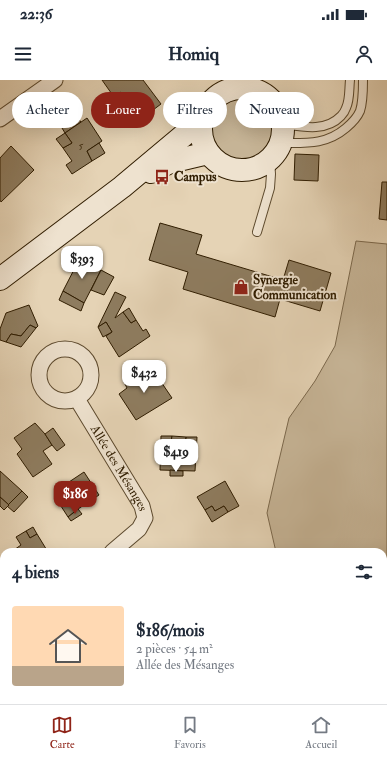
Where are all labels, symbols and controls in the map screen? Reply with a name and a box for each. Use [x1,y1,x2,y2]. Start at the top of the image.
text: 22:36 [20,5,52,24]
icon: menu [12,43,34,65]
text: Homiq [168,43,219,66]
icon: person [353,43,375,65]
chip: Acheter [12,92,83,128]
chip: Louer [91,92,155,128]
chip: Filtres [163,92,227,128]
chip: Nouveau [235,92,314,128]
house number: 5 [79,139,84,152]
bus stop icon: Campus [153,168,171,186]
place label: Campus [174,169,217,186]
pin: $393 [58,246,106,280]
text: $393 [70,251,94,267]
place label: Synergie Communication [253,272,337,303]
shop icon: Synergie Communication [232,278,250,296]
pin: $432 [120,360,168,394]
text: $432 [131,365,157,381]
street label: Allée des Mésanges [86,421,151,513]
pin: $419 [152,439,200,473]
text: $419 [163,444,189,460]
pin: $186 [51,481,99,515]
text: $186 [63,486,87,502]
icon: filters [353,561,375,583]
text: 4 biens [12,562,59,583]
text: $186/mois [136,620,204,641]
icon: home [44,622,92,670]
text: 2 pièces · 54 m² [136,641,213,657]
text: Allée des Mésanges [136,657,234,673]
tab: Carte [50,714,75,751]
tab: Favoris [174,714,206,751]
tab: Accueil [305,714,337,751]

